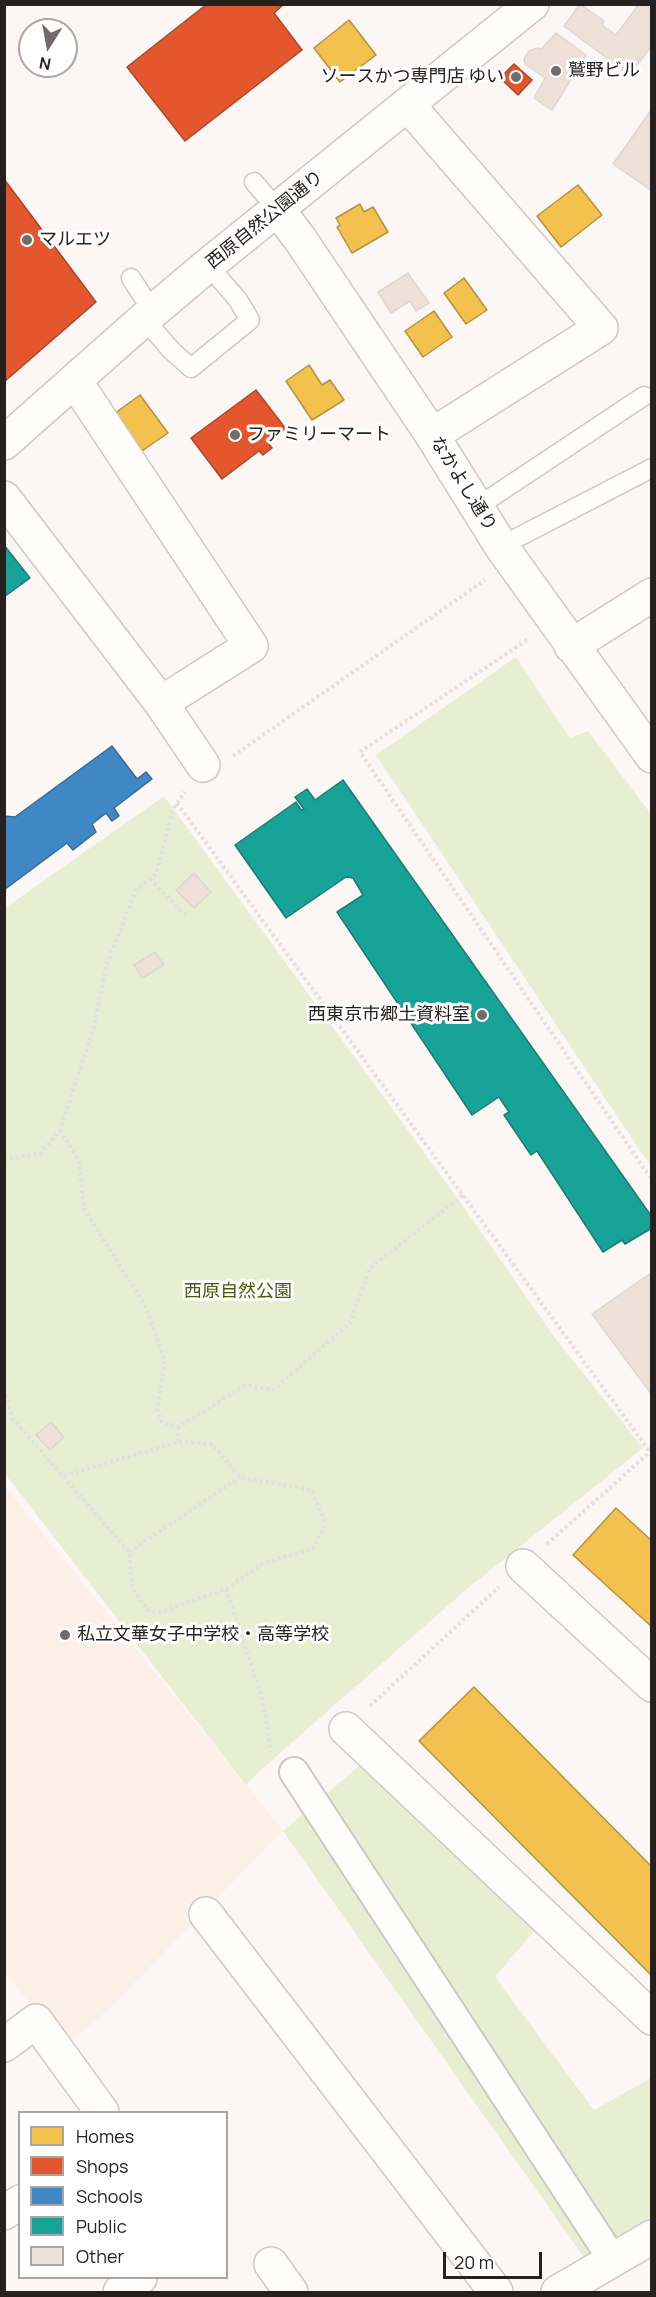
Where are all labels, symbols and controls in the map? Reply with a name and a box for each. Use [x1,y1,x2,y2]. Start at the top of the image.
north arrow [18,18,78,78]
text: N [37,52,53,76]
place label: 鷲野ビル [568,60,640,82]
marker: 鷲野ビル [549,64,563,78]
place label: ソースかつ専門店 ゆい [320,66,504,88]
marker: ソースかつ専門店 ゆい [509,70,523,84]
street label: 西原自然公園通り [202,166,328,274]
place label: マルエツ [39,229,111,251]
marker: マルエツ [20,233,34,247]
place label: ファミリーマート [247,424,391,446]
marker: ファミリーマート [228,428,242,442]
street label: なかよし通り [425,432,501,536]
place label: 西東京市郷土資料室 [308,1004,470,1026]
marker: 西東京市郷土資料室 [475,1008,489,1022]
park label: 西原自然公園 [184,1281,292,1303]
place label: 私立文華女子中学校・高等学校 [77,1624,329,1646]
marker: 私立文華女子中学校・高等学校 [58,1628,72,1642]
legend [18,2111,228,2279]
text: Homes [76,2124,134,2148]
text: Shops [76,2154,128,2178]
text: Schools [76,2184,143,2208]
text: Public [76,2214,127,2238]
scale bar [446,2240,545,2278]
text: Other [76,2244,124,2268]
text: 20 m [454,2250,494,2274]

